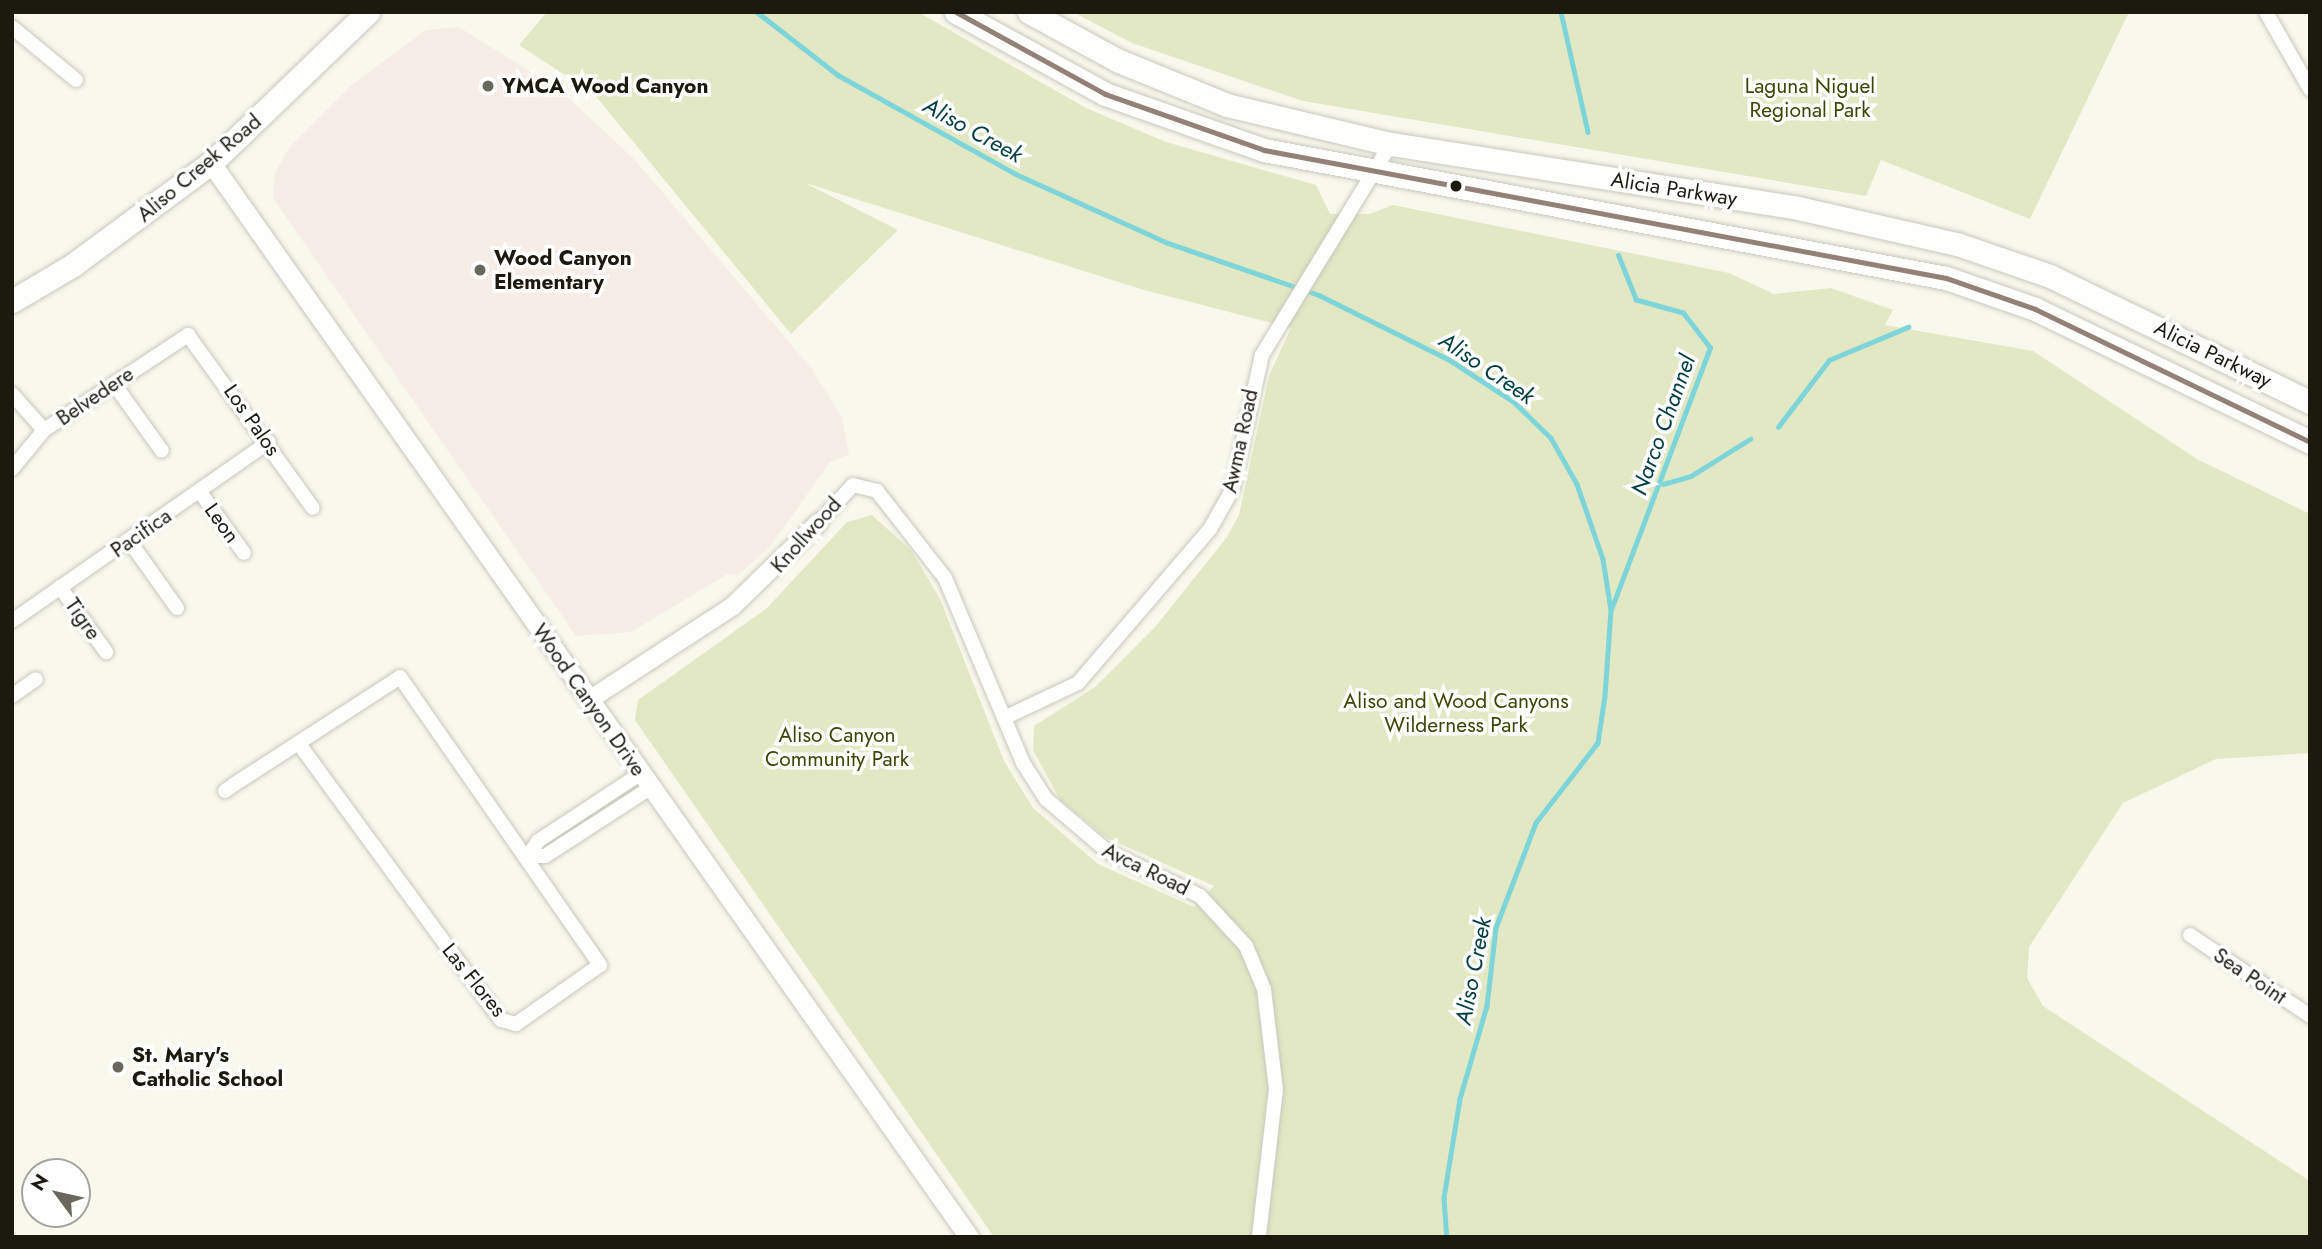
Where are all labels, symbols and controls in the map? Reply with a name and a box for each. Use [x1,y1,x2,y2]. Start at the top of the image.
place label: YMCA Wood Canyon [502,73,709,99]
park label: Laguna Niguel Regional Park [1745,73,1875,123]
marker: YMCA Wood Canyon [480,78,496,94]
water label: Aliso Creek [919,91,1027,169]
street label: Aliso Creek Road [132,109,266,227]
street label: Alicia Parkway [1609,167,1739,211]
unlabelled marker [1449,179,1463,193]
place label: Wood Canyon Elementary [494,245,632,295]
marker: Wood Canyon Elementary [472,262,488,278]
street label: Alicia Parkway [2150,315,2276,393]
water label: Aliso Creek [1434,326,1540,410]
water label: Narco Channel [1625,351,1701,499]
street label: Belvedere [52,361,138,431]
street label: Los Palos [218,379,286,461]
street label: Awma Road [1217,387,1263,495]
street label: Knollwood [766,492,846,578]
street label: Leon [199,498,245,548]
street label: Pacifica [106,503,176,563]
street label: Tigre [60,593,106,645]
street label: Wood Canyon Drive [527,619,651,781]
park label: Aliso and Wood Canyons Wilderness Park [1343,688,1569,738]
park label: Aliso Canyon Community Park [765,722,909,772]
street label: Avca Road [1098,837,1194,901]
water label: Aliso Creek [1449,915,1497,1027]
street label: Las Flores [437,938,511,1022]
street label: Sea Point [2209,942,2291,1010]
place label: St. Mary's Catholic School [132,1042,283,1092]
marker: St. Mary's Catholic School [110,1059,126,1075]
north arrow [21,1158,91,1228]
text: N [24,1169,55,1196]

